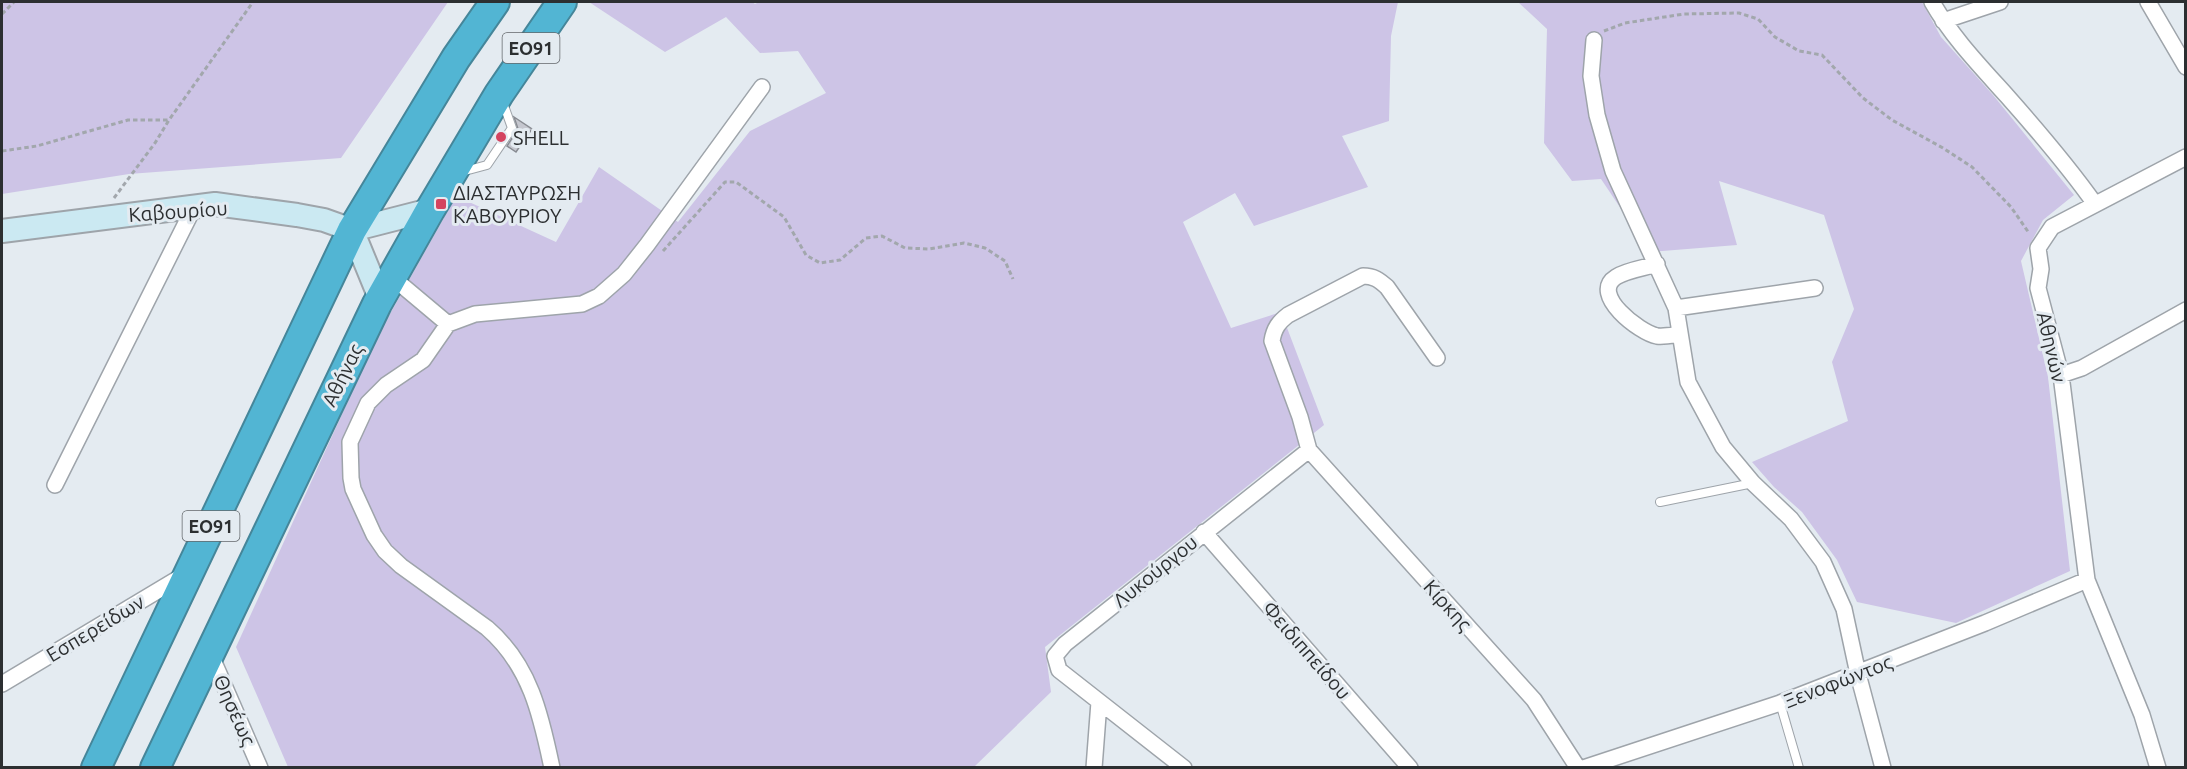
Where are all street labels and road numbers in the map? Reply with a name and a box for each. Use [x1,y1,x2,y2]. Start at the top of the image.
road number: ΕΟ91 [502,33,560,63]
street label: Καβουρίου [128,196,228,226]
street label: Αθηνών [2033,309,2071,385]
street label: Αθήνας [317,340,367,410]
road number: ΕΟ91 [182,511,240,541]
street label: Λυκούργου [1108,530,1202,612]
street label: Κίρκης [1419,575,1477,635]
street label: Εσπερείδων [42,590,148,666]
street label: Φειδιππείδου [1258,596,1356,704]
street label: Ξενοφώντος [1781,650,1895,712]
street label: Θησέως [209,671,261,749]

